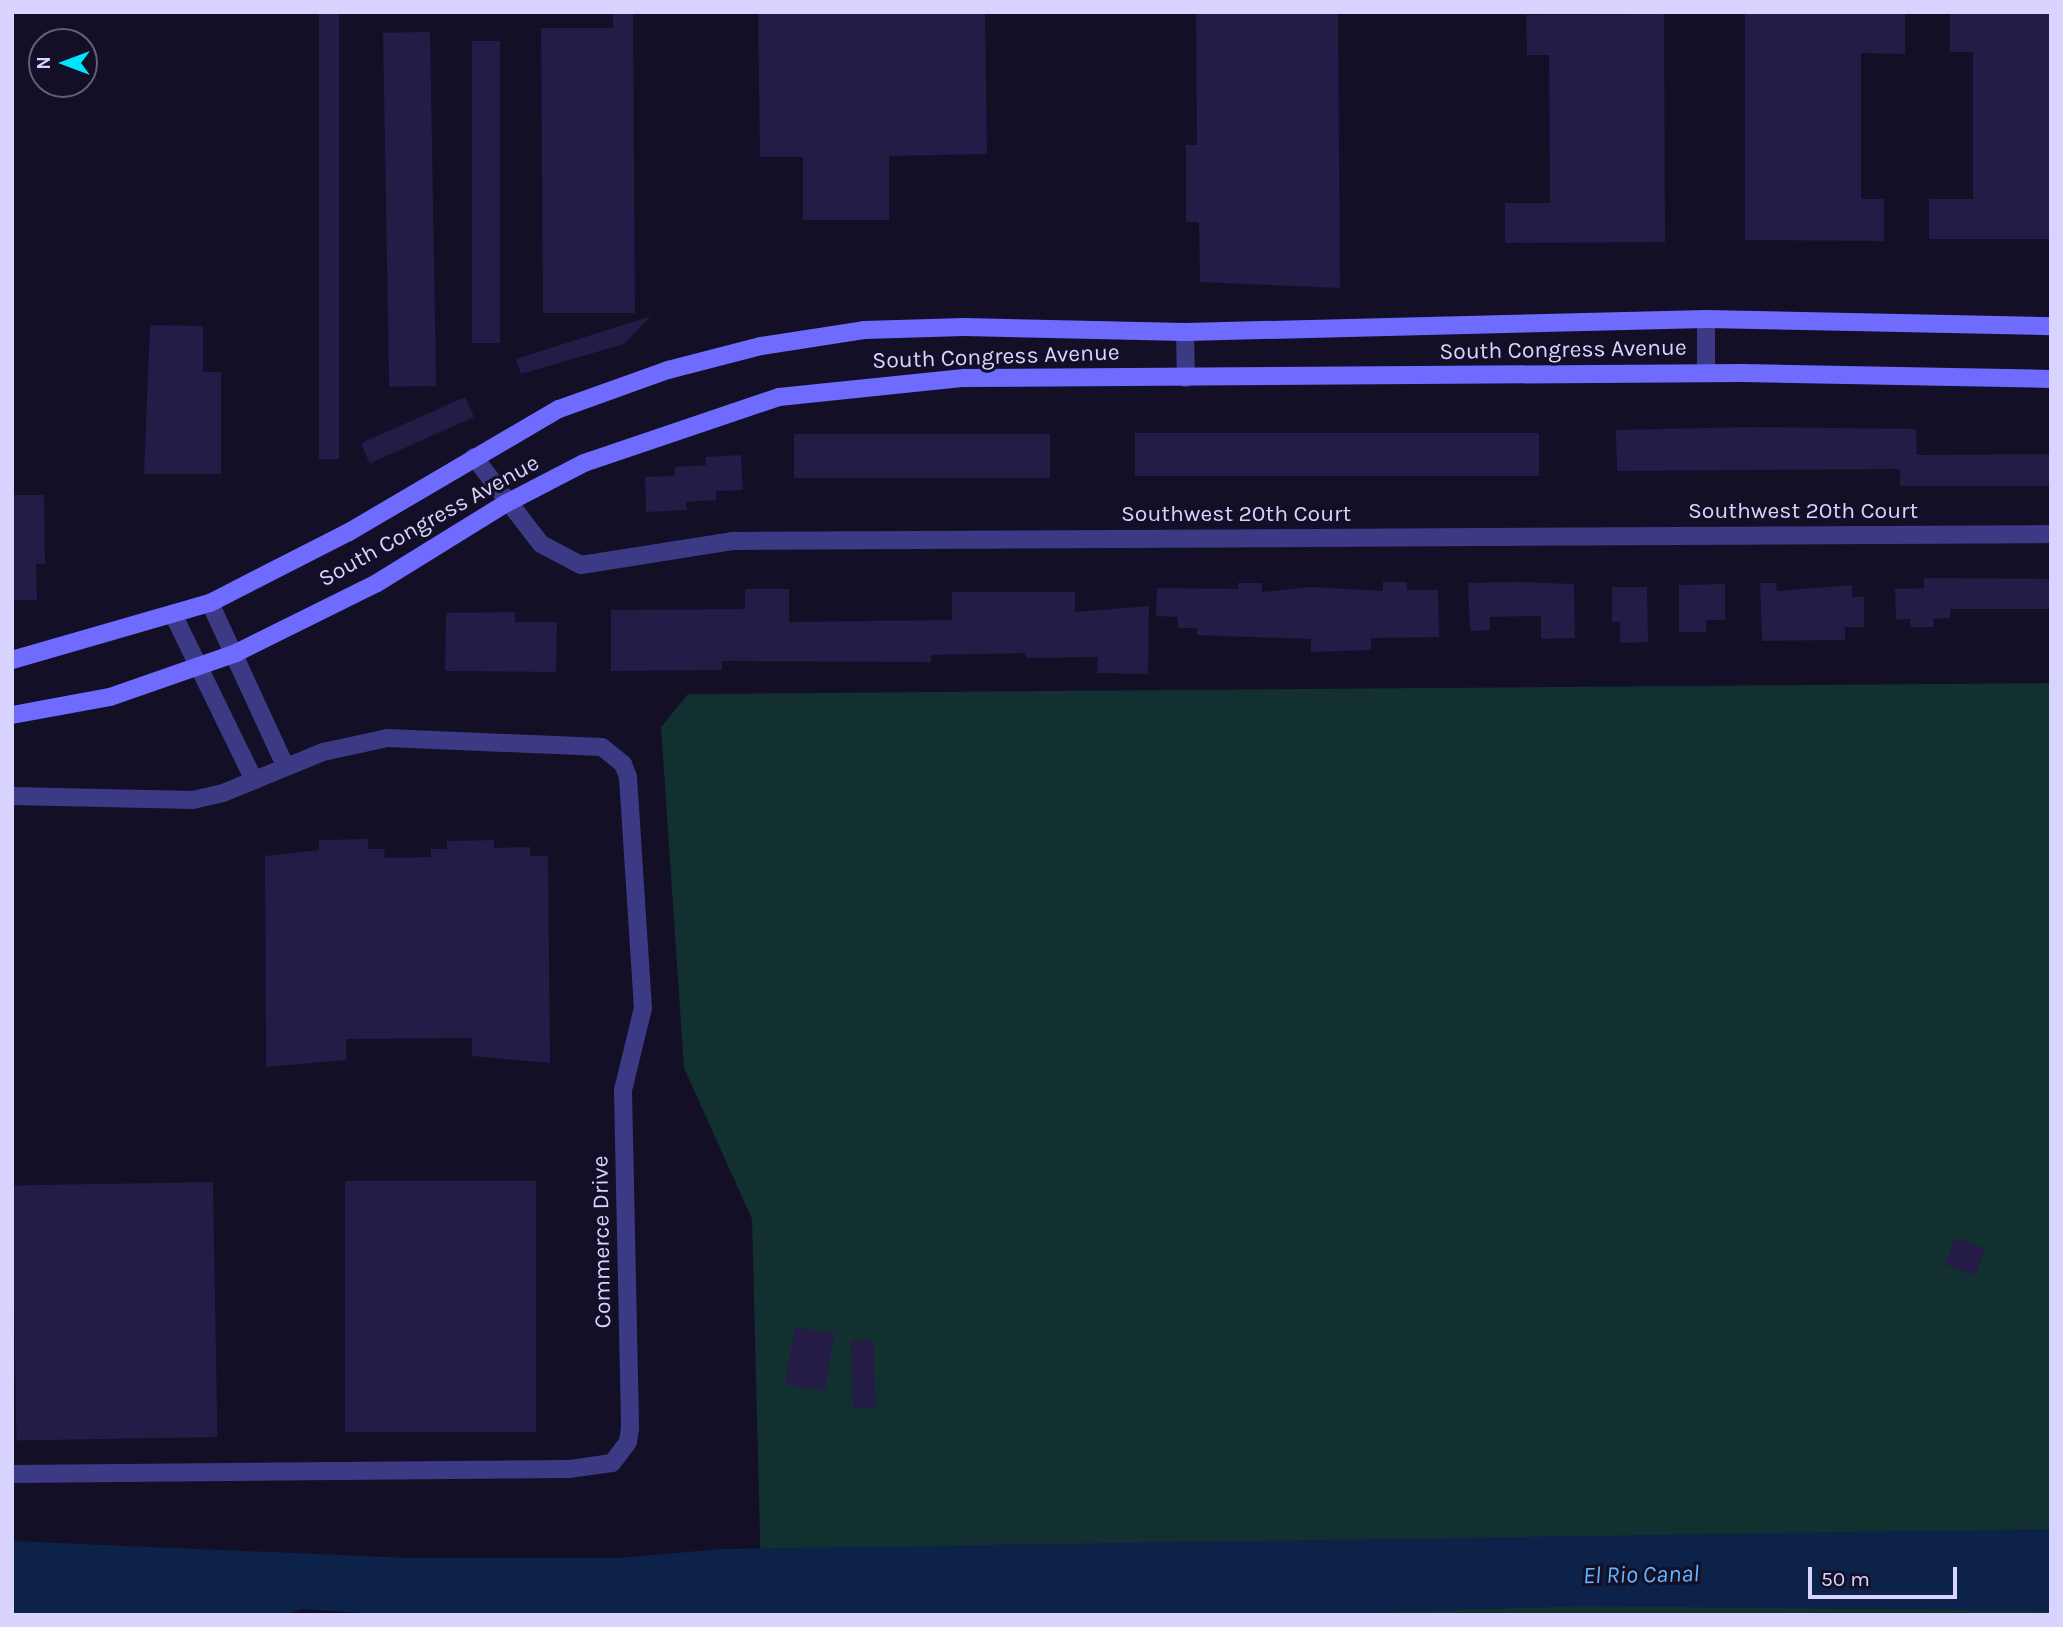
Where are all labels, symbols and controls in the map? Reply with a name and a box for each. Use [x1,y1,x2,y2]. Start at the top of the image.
north arrow [28,28,98,98]
text: N [33,56,55,70]
street label: South Congress Avenue [1439,334,1687,366]
street label: South Congress Avenue [872,339,1120,375]
street label: South Congress Avenue [314,449,544,593]
street label: Southwest 20th Court [1688,497,1918,525]
street label: Southwest 20th Court [1121,500,1351,528]
street label: Commerce Drive [587,1155,617,1329]
scale bar [1811,1554,1960,1598]
water label: El Rio Canal [1583,1560,1699,1590]
text: 50 m [1821,1567,1870,1591]

